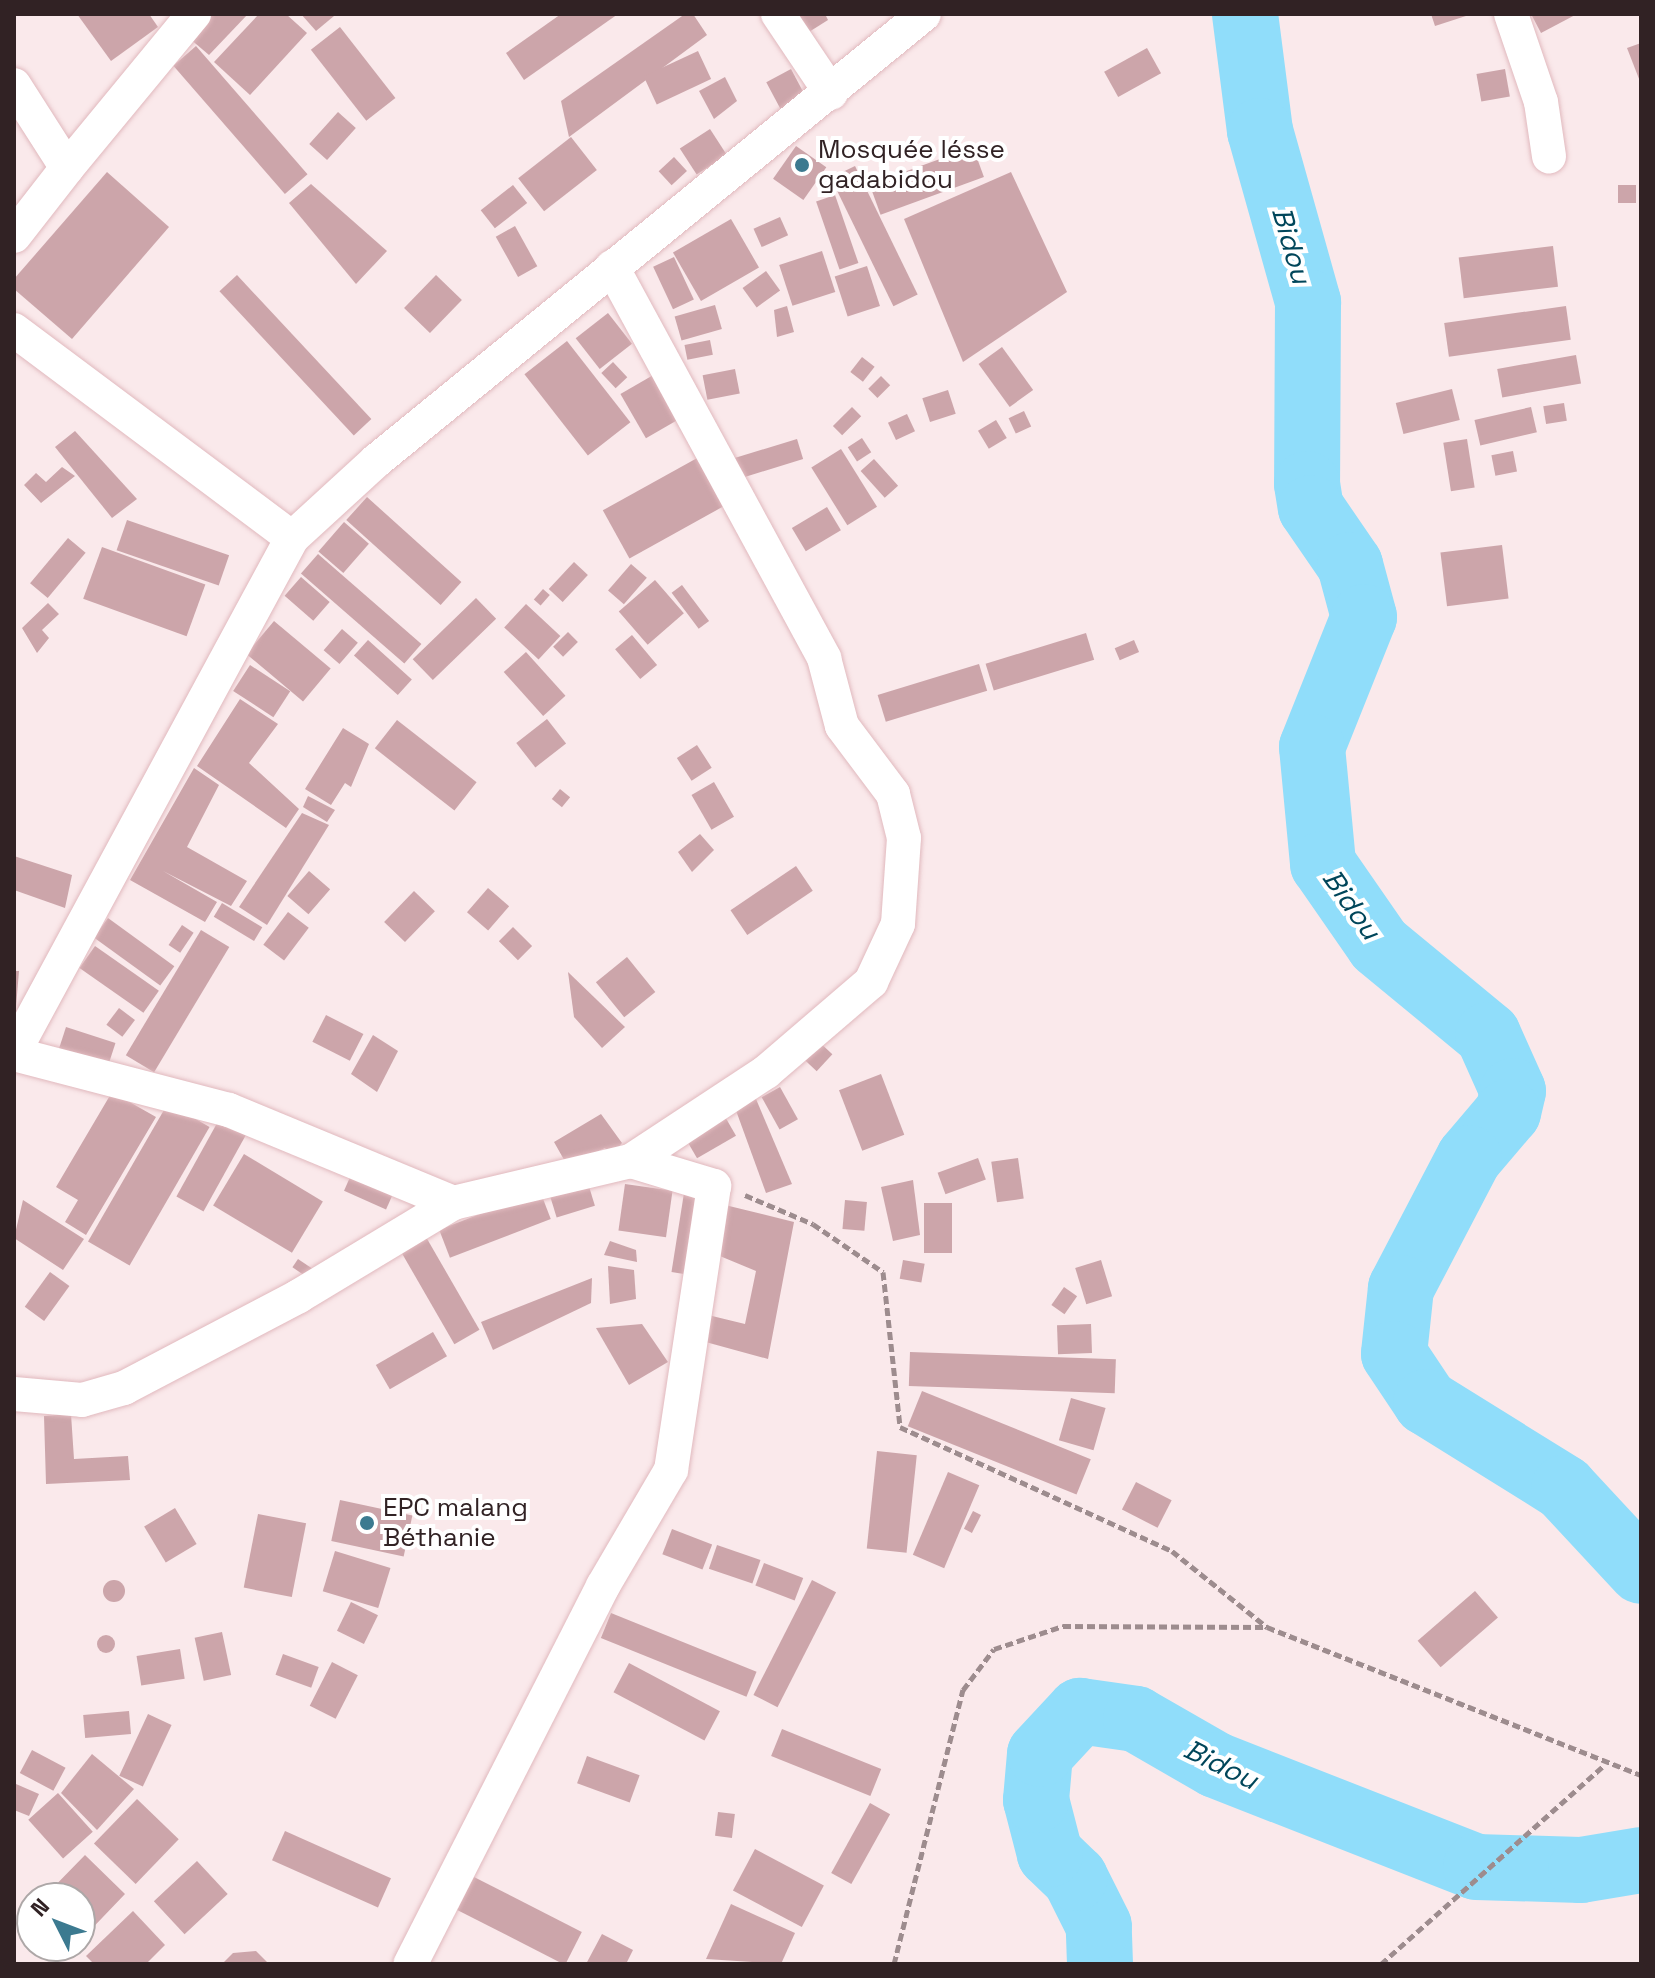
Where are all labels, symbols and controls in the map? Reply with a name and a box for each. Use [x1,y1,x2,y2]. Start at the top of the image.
place label: Mosquée lésse gadabidou [818,134,1005,196]
marker: Mosquée lésse gadabidou [793,156,811,174]
water label: Bidou [1265,203,1319,287]
water label: Bidou [1316,862,1388,946]
place label: EPC malang Béthanie [383,1492,528,1554]
marker: EPC malang Béthanie [358,1514,376,1532]
water label: Bidou [1179,1732,1263,1796]
north arrow [16,1882,96,1962]
text: N [24,1892,55,1922]

